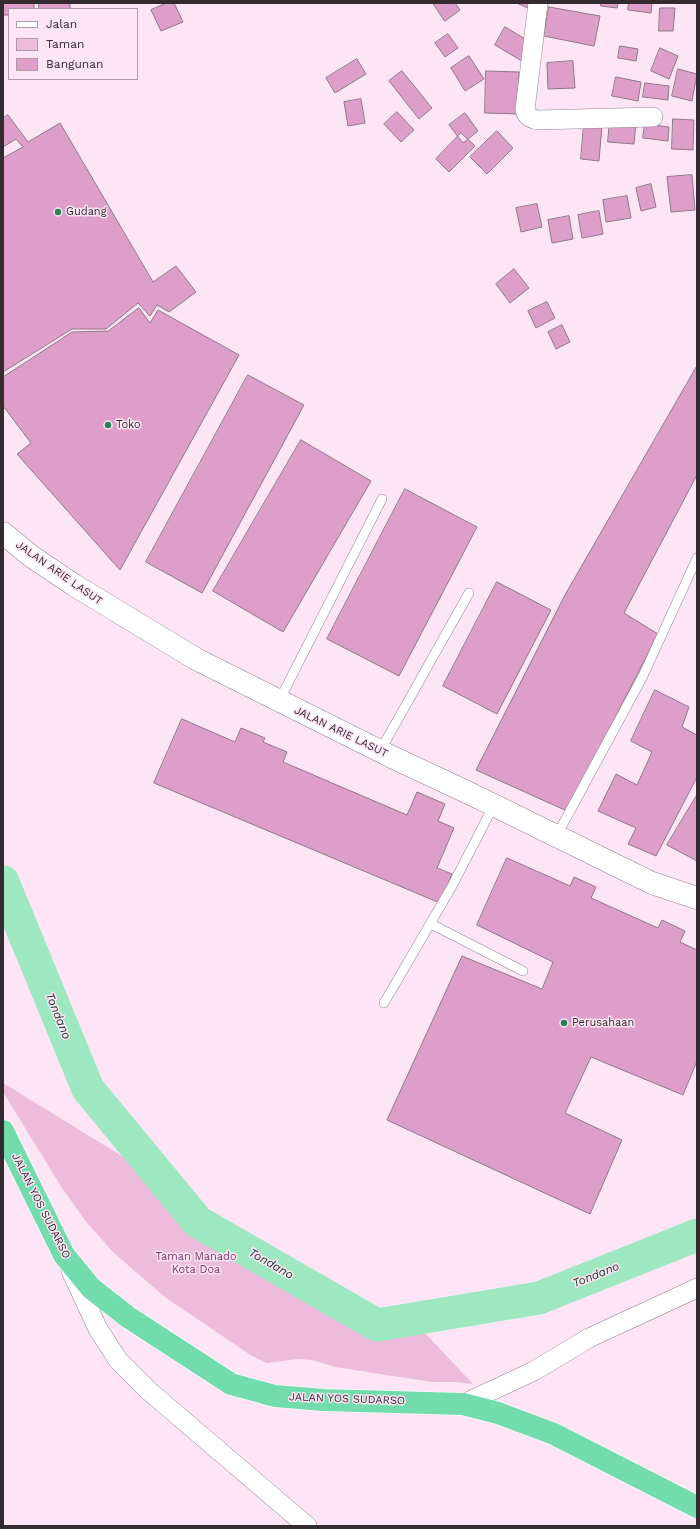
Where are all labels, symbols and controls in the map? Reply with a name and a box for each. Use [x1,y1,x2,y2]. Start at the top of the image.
legend [8,8,138,80]
text: Jalan [46,17,77,31]
text: Taman [46,37,84,51]
text: Bangunan [46,57,104,71]
place label: Gudang [66,205,107,219]
marker: Gudang [53,207,63,217]
place label: Toko [116,418,141,432]
marker: Toko [103,420,113,430]
street label: JALAN ARIE LASUT [13,538,105,608]
street label: JALAN ARIE LASUT [292,704,390,760]
water label: Tondano [42,990,74,1042]
place label: Perusahaan [572,1016,634,1030]
marker: Perusahaan [559,1018,569,1028]
street label: JALAN YOS SUDARSO [9,1151,73,1261]
water label: Tondano [246,1245,296,1283]
park label: Taman Manado Kota Doa [155,1250,237,1276]
water label: Tondano [570,1259,622,1291]
street label: JALAN YOS SUDARSO [289,1390,405,1408]

